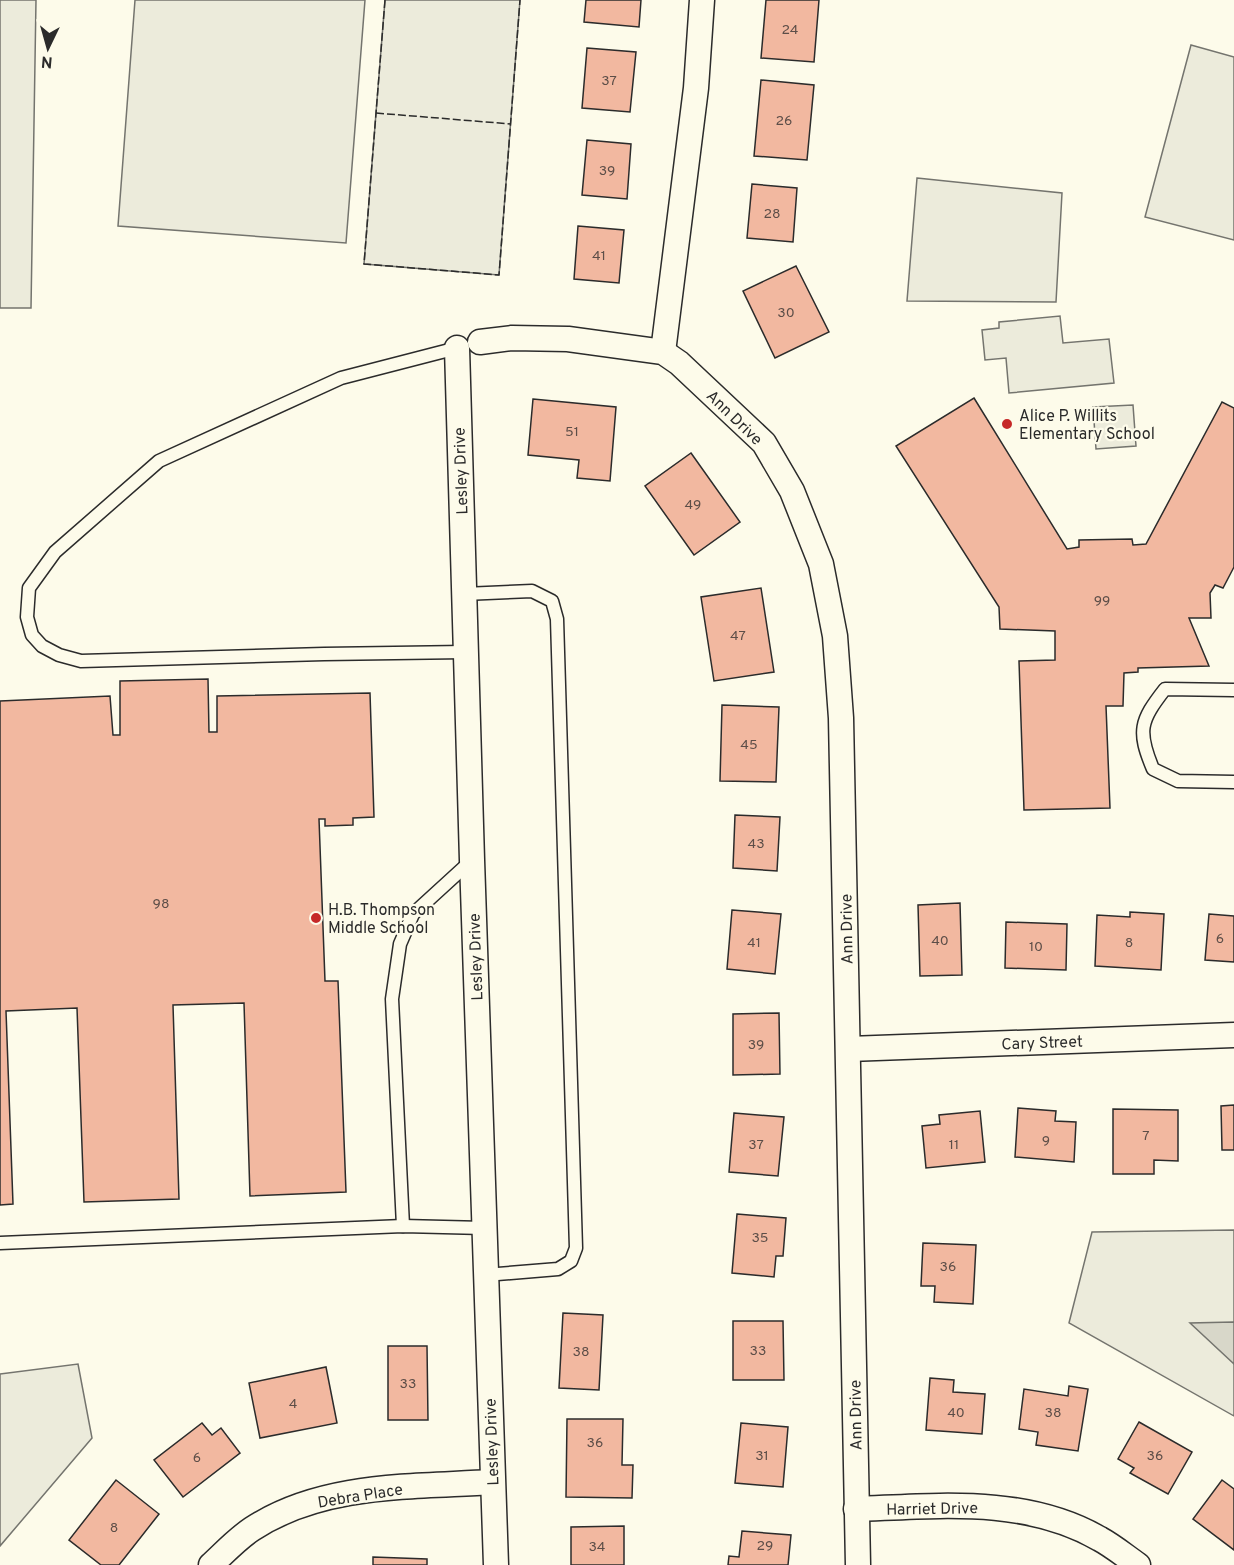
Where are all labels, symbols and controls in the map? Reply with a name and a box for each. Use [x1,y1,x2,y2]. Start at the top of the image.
north arrow [18,18,78,78]
house number: 24 [781,22,799,39]
text: N [40,50,53,71]
house number: 37 [601,73,617,90]
house number: 26 [776,113,792,130]
house number: 39 [599,163,615,180]
house number: 28 [763,206,781,223]
house number: 41 [592,248,606,265]
house number: 30 [777,305,795,322]
street label: Ann Drive [701,387,766,450]
place label: Alice P. Willits Elementary School [1019,407,1155,445]
marker: Alice P. Willits Elementary School [1000,417,1014,431]
house number: 51 [565,424,579,441]
street label: Lesley Drive [450,427,474,515]
house number: 49 [685,497,701,514]
house number: 99 [1094,593,1110,610]
house number: 47 [730,628,746,645]
house number: 45 [740,737,758,754]
house number: 43 [747,836,765,853]
street label: Ann Drive [837,893,859,965]
house number: 98 [153,896,169,913]
place label: H.B. Thompson Middle School [328,901,435,939]
marker: H.B. Thompson Middle School [309,911,323,925]
street label: Lesley Drive [465,913,489,1001]
house number: 6 [1216,931,1224,948]
house number: 40 [931,933,949,950]
house number: 41 [747,935,761,952]
house number: 8 [1125,935,1133,952]
house number: 10 [1029,939,1043,956]
street label: Cary Street [1001,1033,1083,1055]
house number: 39 [748,1037,764,1054]
house number: 7 [1142,1128,1150,1145]
house number: 9 [1042,1133,1050,1150]
house number: 37 [748,1137,764,1154]
house number: 11 [949,1137,959,1154]
house number: 35 [751,1230,769,1247]
house number: 36 [940,1259,956,1276]
house number: 33 [750,1343,766,1360]
house number: 38 [573,1344,589,1361]
house number: 33 [400,1376,416,1393]
street label: Ann Drive [846,1379,868,1451]
house number: 4 [289,1396,297,1413]
street label: Lesley Drive [481,1398,505,1486]
house number: 40 [947,1405,965,1422]
house number: 38 [1045,1405,1061,1422]
house number: 36 [587,1435,603,1452]
house number: 31 [755,1448,769,1465]
house number: 36 [1147,1448,1163,1465]
house number: 6 [193,1450,201,1467]
street label: Debra Place [316,1480,404,1514]
street label: Harriet Drive [886,1499,978,1521]
house number: 8 [110,1520,118,1537]
house number: 29 [757,1538,773,1555]
house number: 34 [588,1539,606,1556]

